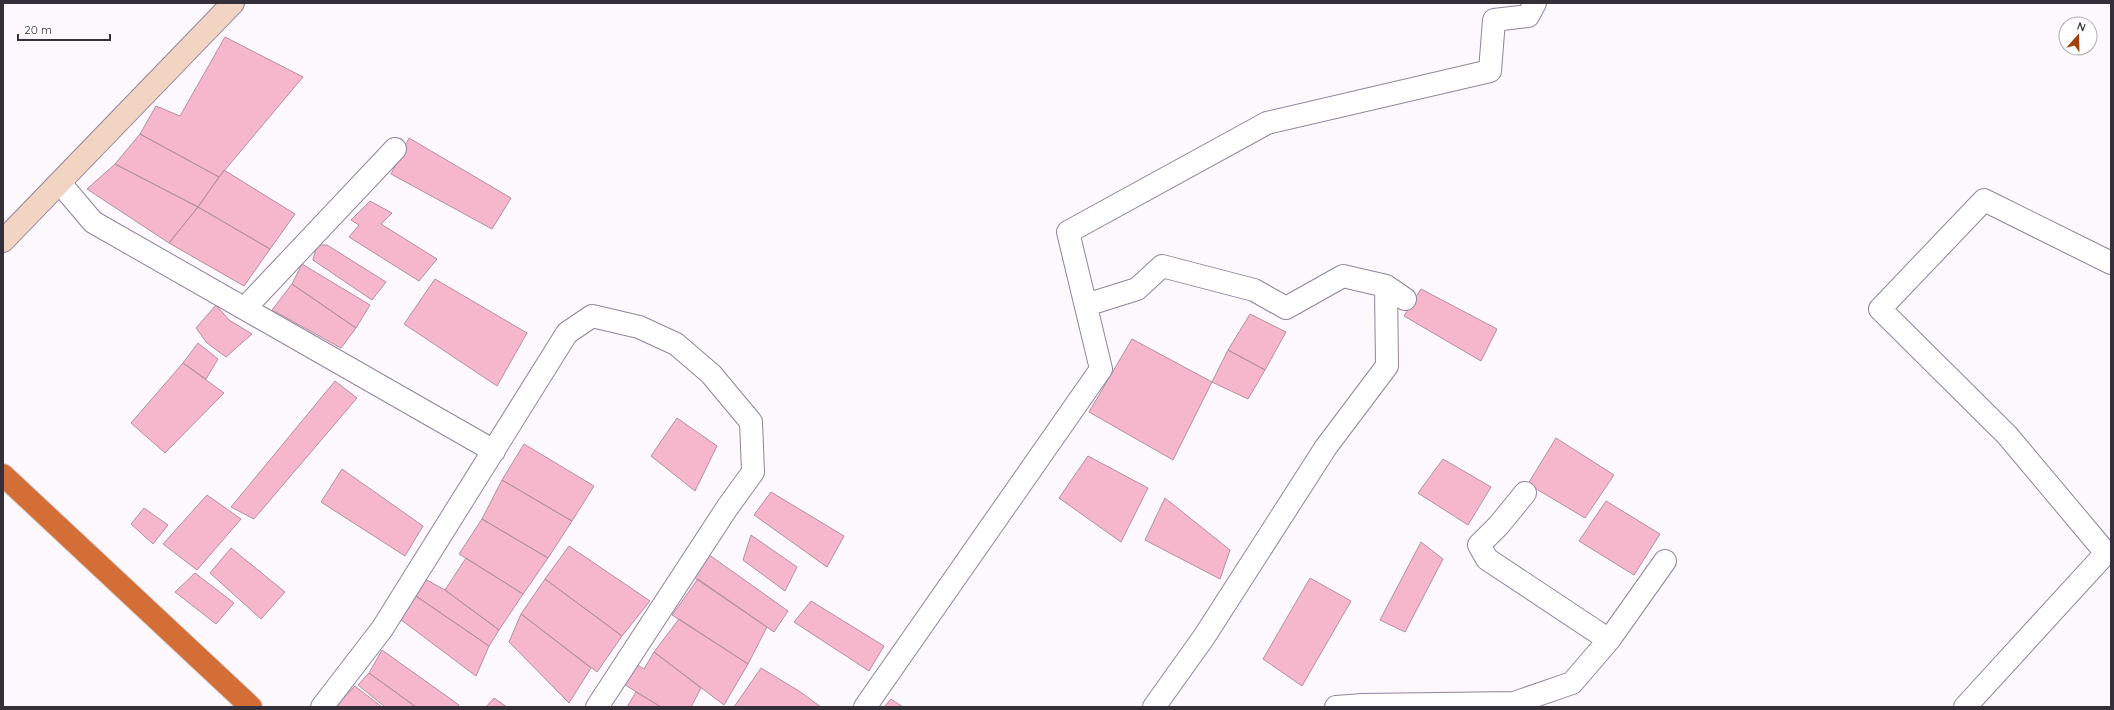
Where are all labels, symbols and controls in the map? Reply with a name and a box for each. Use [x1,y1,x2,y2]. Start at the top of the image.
scale bar [18,16,110,42]
north arrow [2058,16,2098,56]
text: N [2075,19,2088,35]
text: 20 m [24,22,52,37]

